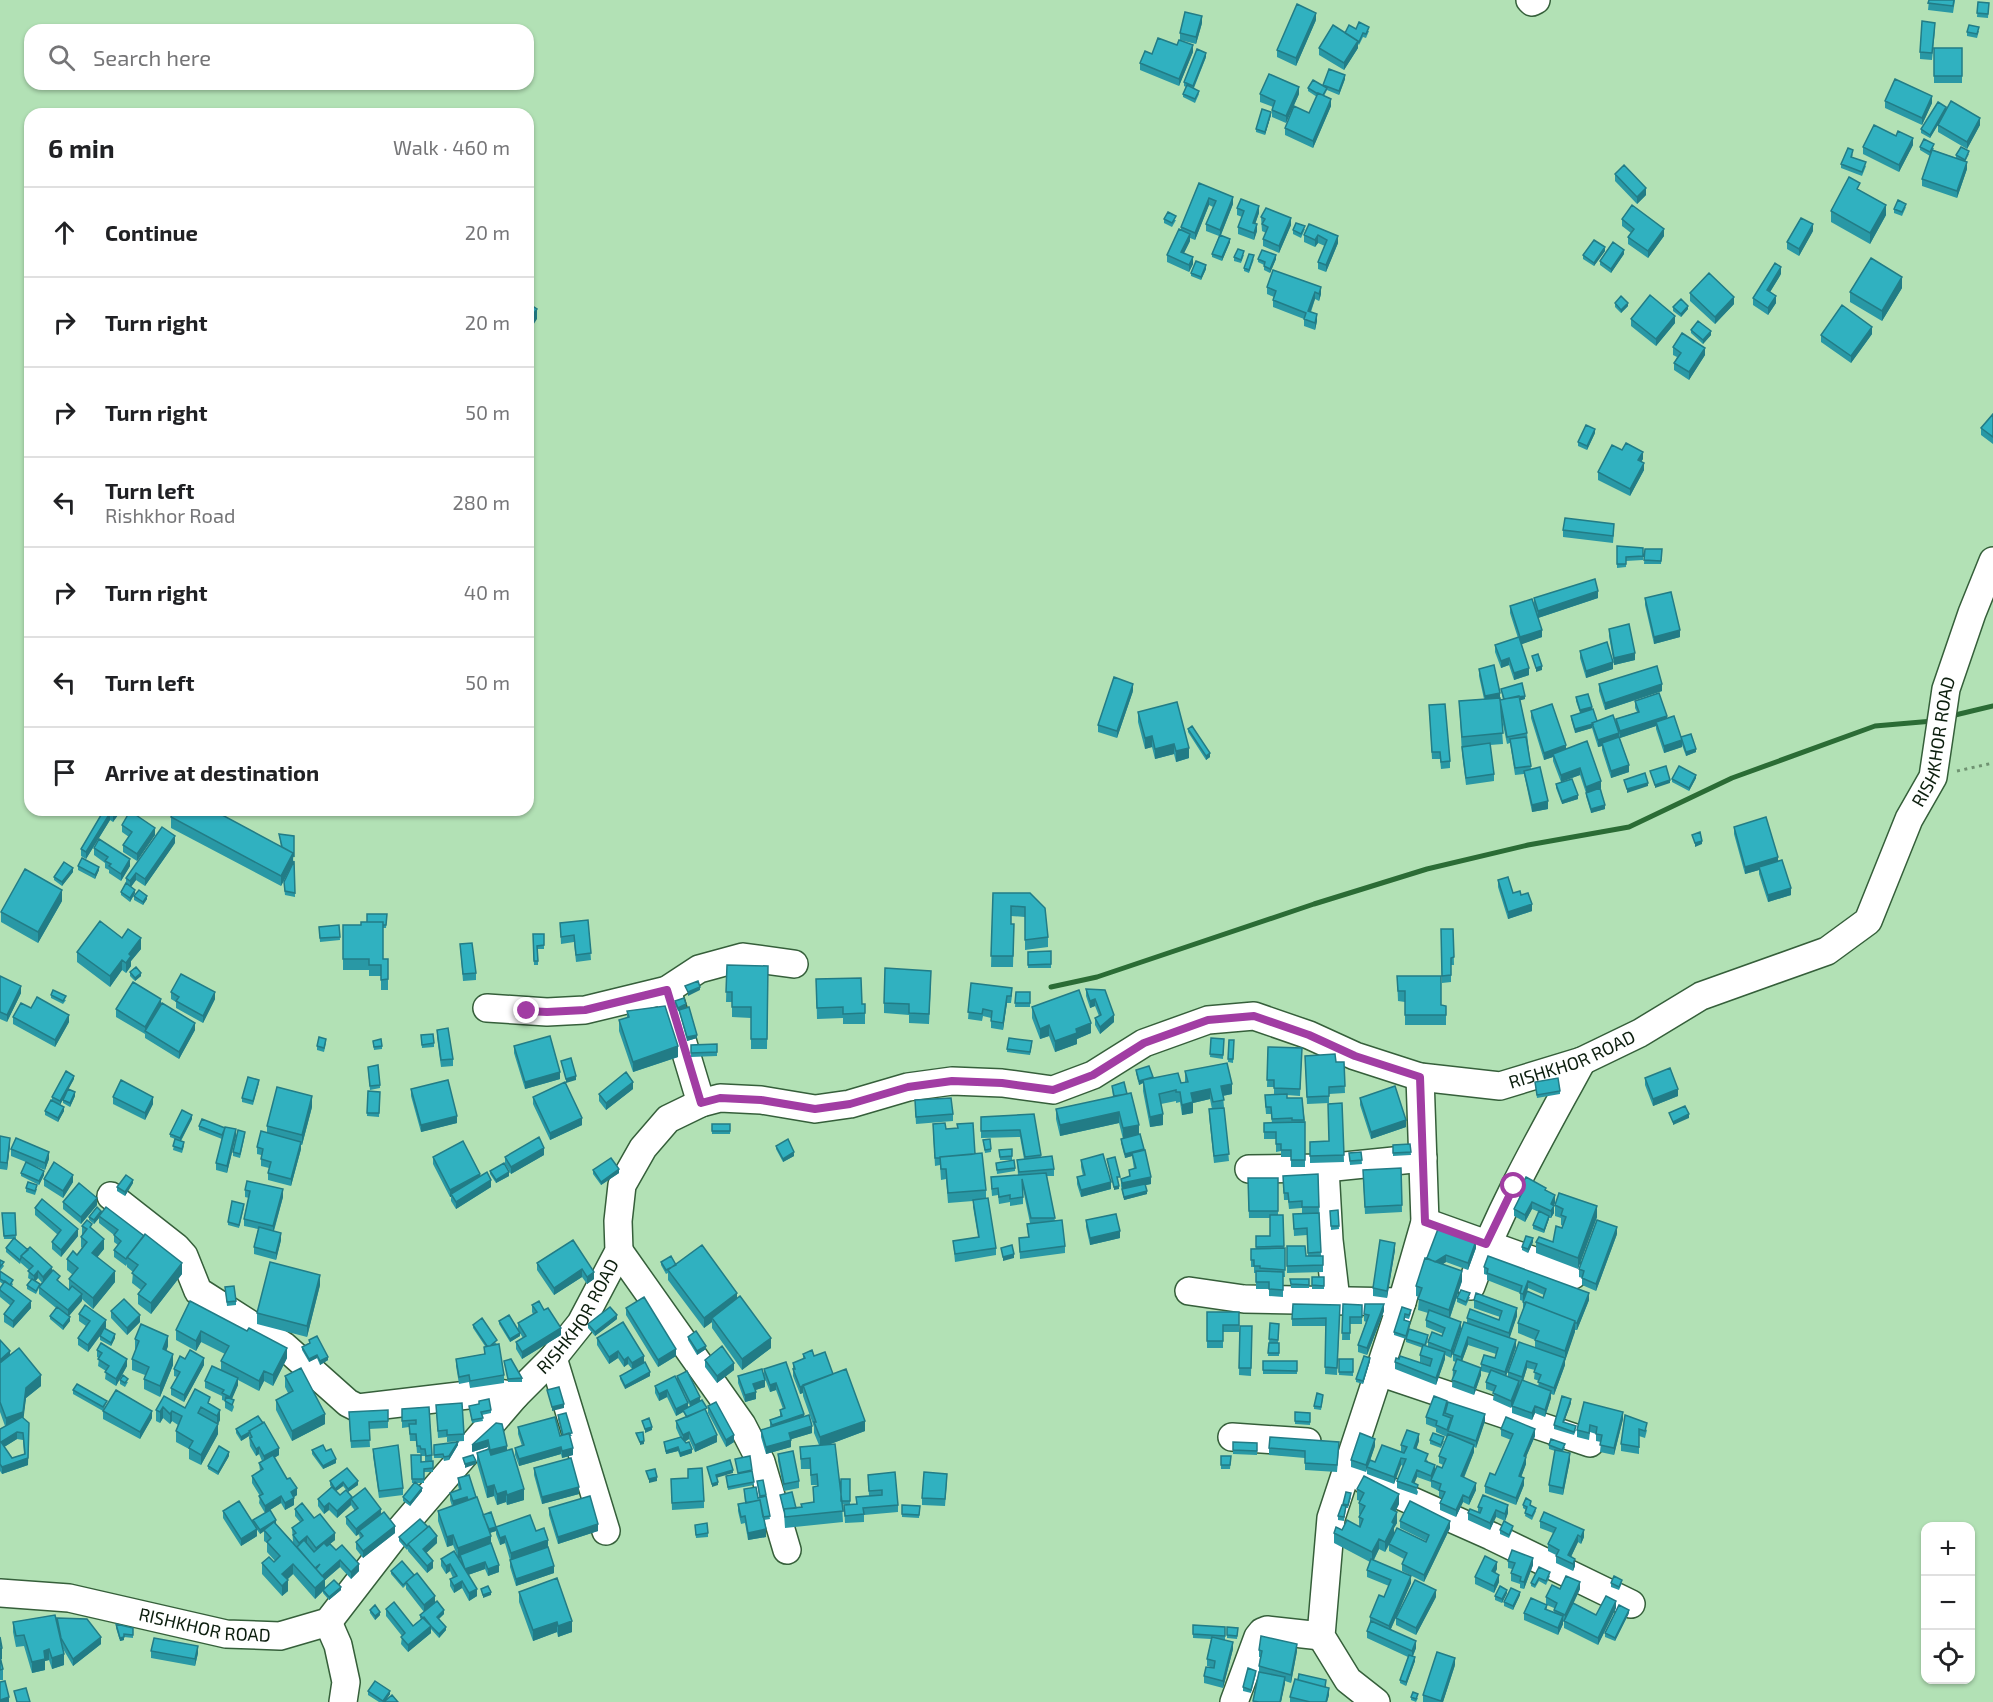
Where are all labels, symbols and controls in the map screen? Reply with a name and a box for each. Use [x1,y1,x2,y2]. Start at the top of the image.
search box [24,24,534,90]
icon: search [45,41,78,74]
text: Search here [93,44,211,70]
text: 6 min [48,132,115,163]
text: Walk · 460 m [393,135,510,159]
icon: ahead [48,216,81,249]
text: Continue [105,219,198,245]
text: 20 m [465,220,510,244]
icon: right [48,306,81,339]
text: Turn right [105,309,207,335]
text: 20 m [465,310,510,334]
icon: right [48,396,81,429]
text: Turn right [105,399,207,425]
text: 50 m [465,400,510,424]
text: Turn left [105,477,194,503]
icon: left [48,486,81,519]
text: 280 m [453,490,510,514]
text: Rishkhor Road [105,503,235,527]
icon: right [48,576,81,609]
text: Turn right [105,579,207,605]
text: 40 m [464,580,510,604]
icon: left [48,666,81,699]
text: Turn left [105,669,194,695]
text: 50 m [465,670,510,694]
street label: RISHKHOR ROAD [1906,673,1959,810]
icon: arrive [48,756,81,789]
text: Arrive at destination [105,759,319,785]
route end [513,997,539,1023]
street label: RISHKHOR ROAD [1506,1025,1639,1093]
route start [1500,1172,1526,1198]
street label: RISHKHOR ROAD [531,1255,623,1378]
map controls [1921,1522,1975,1684]
button: + [1921,1522,1975,1576]
button: − [1921,1576,1975,1630]
street label: RISHKHOR ROAD [137,1602,271,1646]
button: locate [1921,1630,1975,1684]

